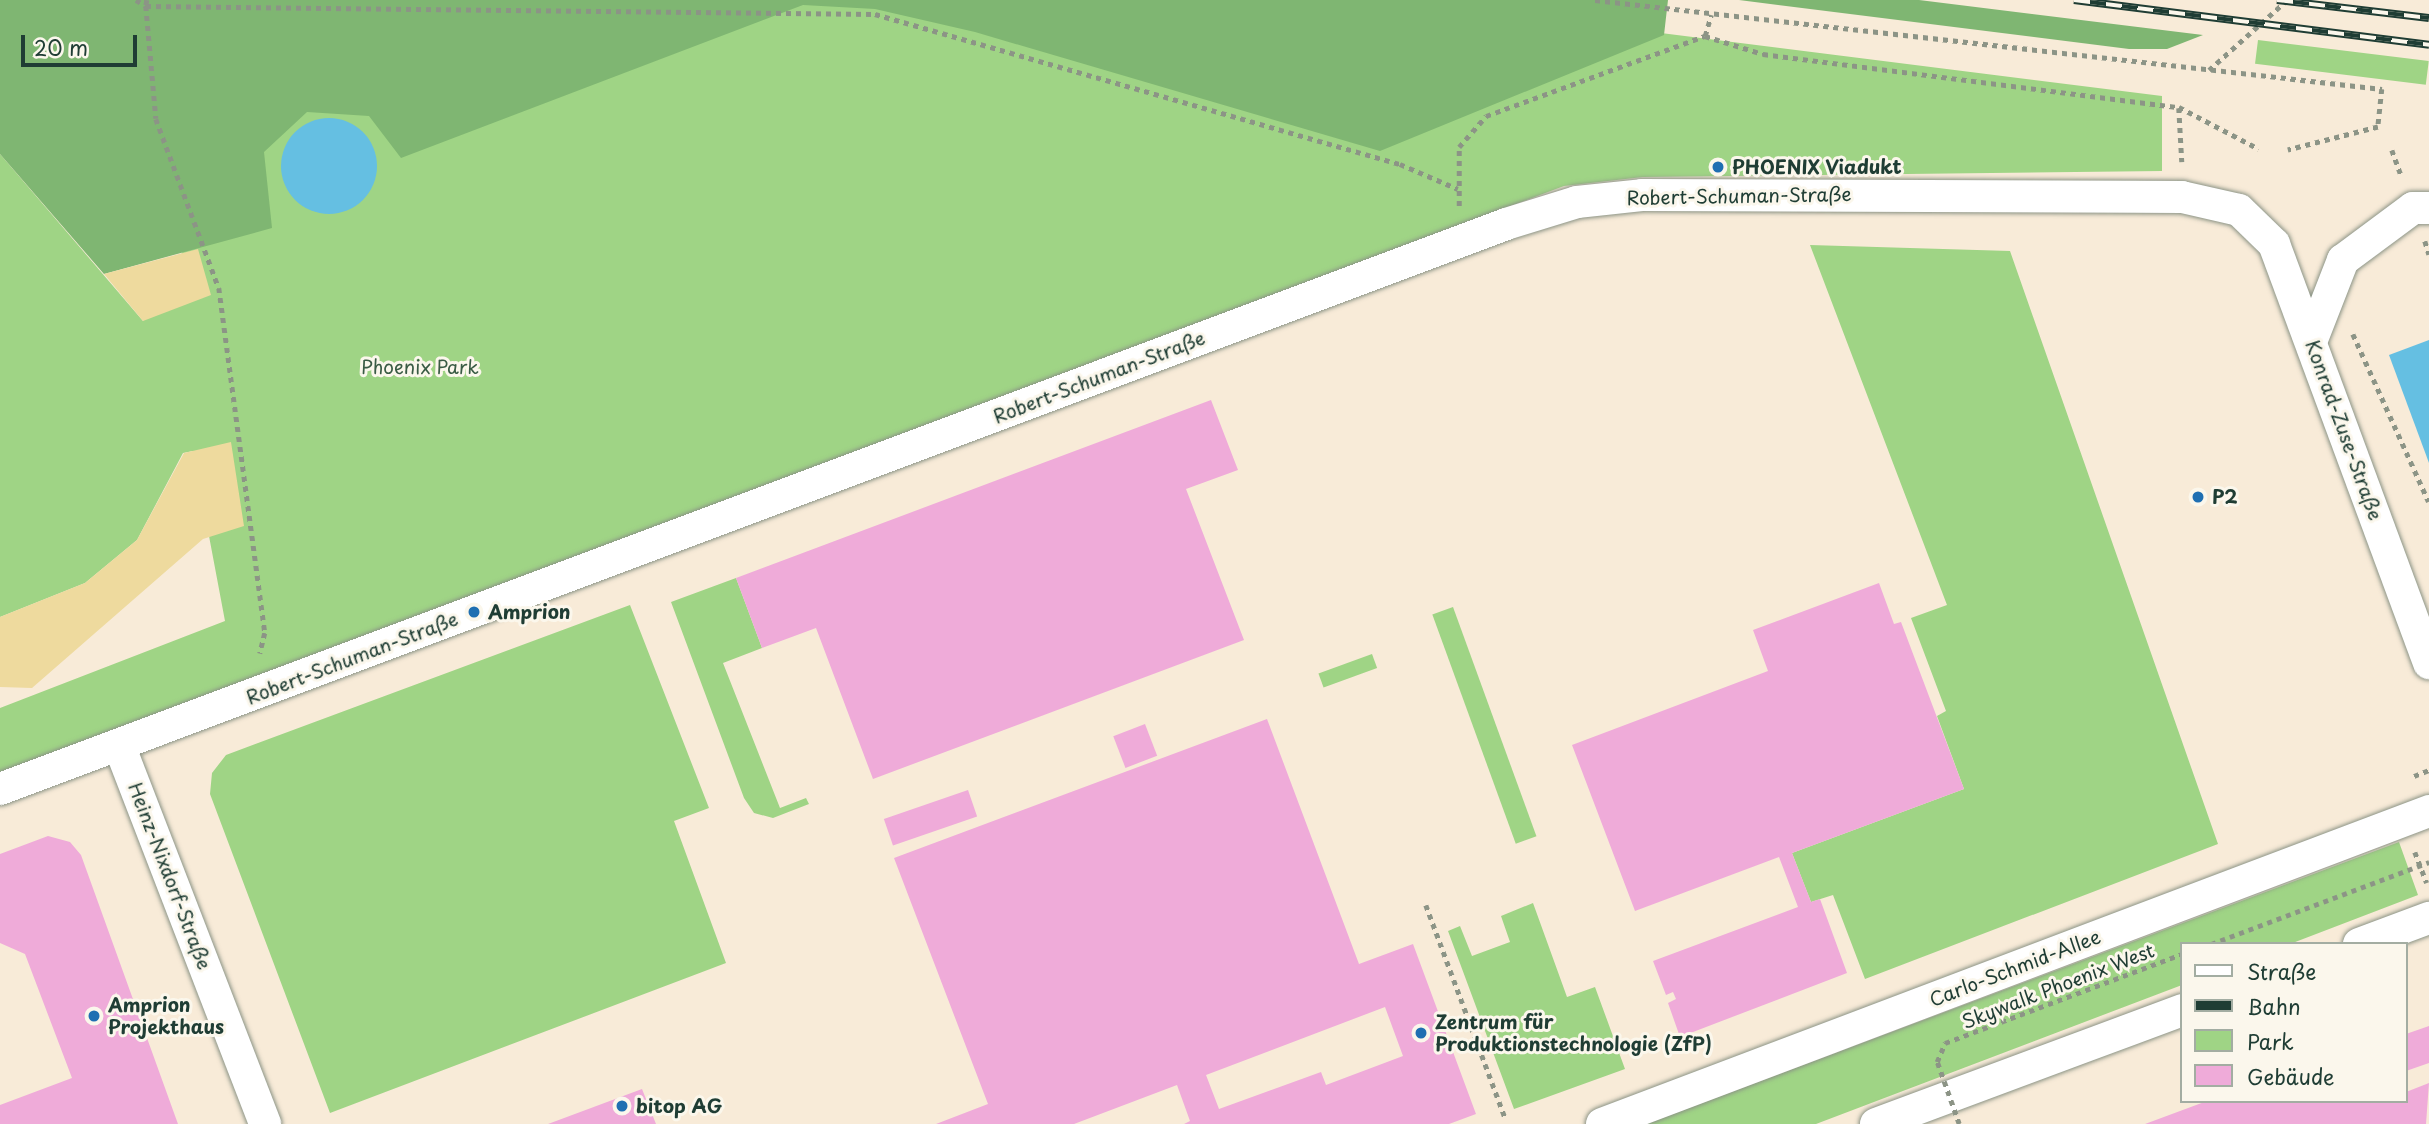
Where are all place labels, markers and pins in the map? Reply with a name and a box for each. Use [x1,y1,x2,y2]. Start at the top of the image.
place label: PHOENIX Viadukt [1732,156,1902,178]
marker: PHOENIX Viadukt [1710,159,1726,175]
place label: P2 [2212,486,2238,508]
marker: P2 [2190,489,2206,505]
place label: Amprion [488,601,571,623]
marker: Amprion [466,604,482,620]
place label: Amprion Projekthaus [108,994,224,1038]
marker: Amprion Projekthaus [86,1008,102,1024]
place label: Zentrum für Produktionstechnologie (ZfP) [1435,1011,1713,1055]
marker: Zentrum für Produktionstechnologie (ZfP) [1413,1025,1429,1041]
place label: bitop AG [636,1095,722,1117]
marker: bitop AG [614,1098,630,1114]

